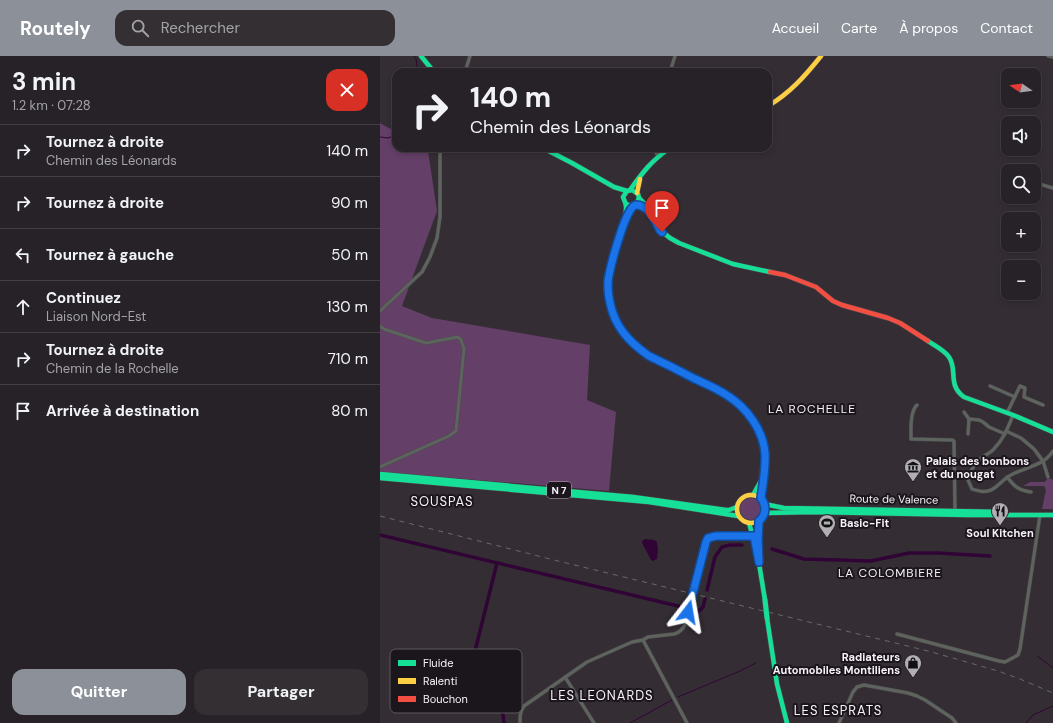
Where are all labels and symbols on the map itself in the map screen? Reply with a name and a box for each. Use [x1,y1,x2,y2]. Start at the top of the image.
north arrow [1001,68,1041,108]
pin [645,191,679,232]
district label: LA ROCHELLE [768,401,856,417]
place label: Palais des bonbons et du nougat [926,454,1029,481]
museum icon: Palais des bonbons et du nougat [903,457,923,482]
road number: N 7 [547,482,571,498]
street label: Route de Valence [850,491,938,507]
district label: SOUSPAS [410,493,474,510]
restaurant icon: Soul Kitchen [990,501,1010,526]
sports icon: Basic-Fit [817,513,837,538]
place label: Basic-Fit [840,516,889,530]
place label: Soul Kitchen [966,526,1034,540]
district label: LA COLOMBIERE [838,565,942,581]
position arrow [667,591,709,633]
legend [390,649,522,713]
place label: Radiateurs Automobiles Montiliens [773,650,900,677]
shop icon: Radiateurs Automobiles Montiliens [903,653,923,678]
text: Fluide [423,656,453,670]
text: Ralenti [423,674,457,688]
district label: LES LEONARDS [550,687,654,704]
text: Bouchon [423,692,468,706]
district label: LES ESPRATS [794,702,882,719]

